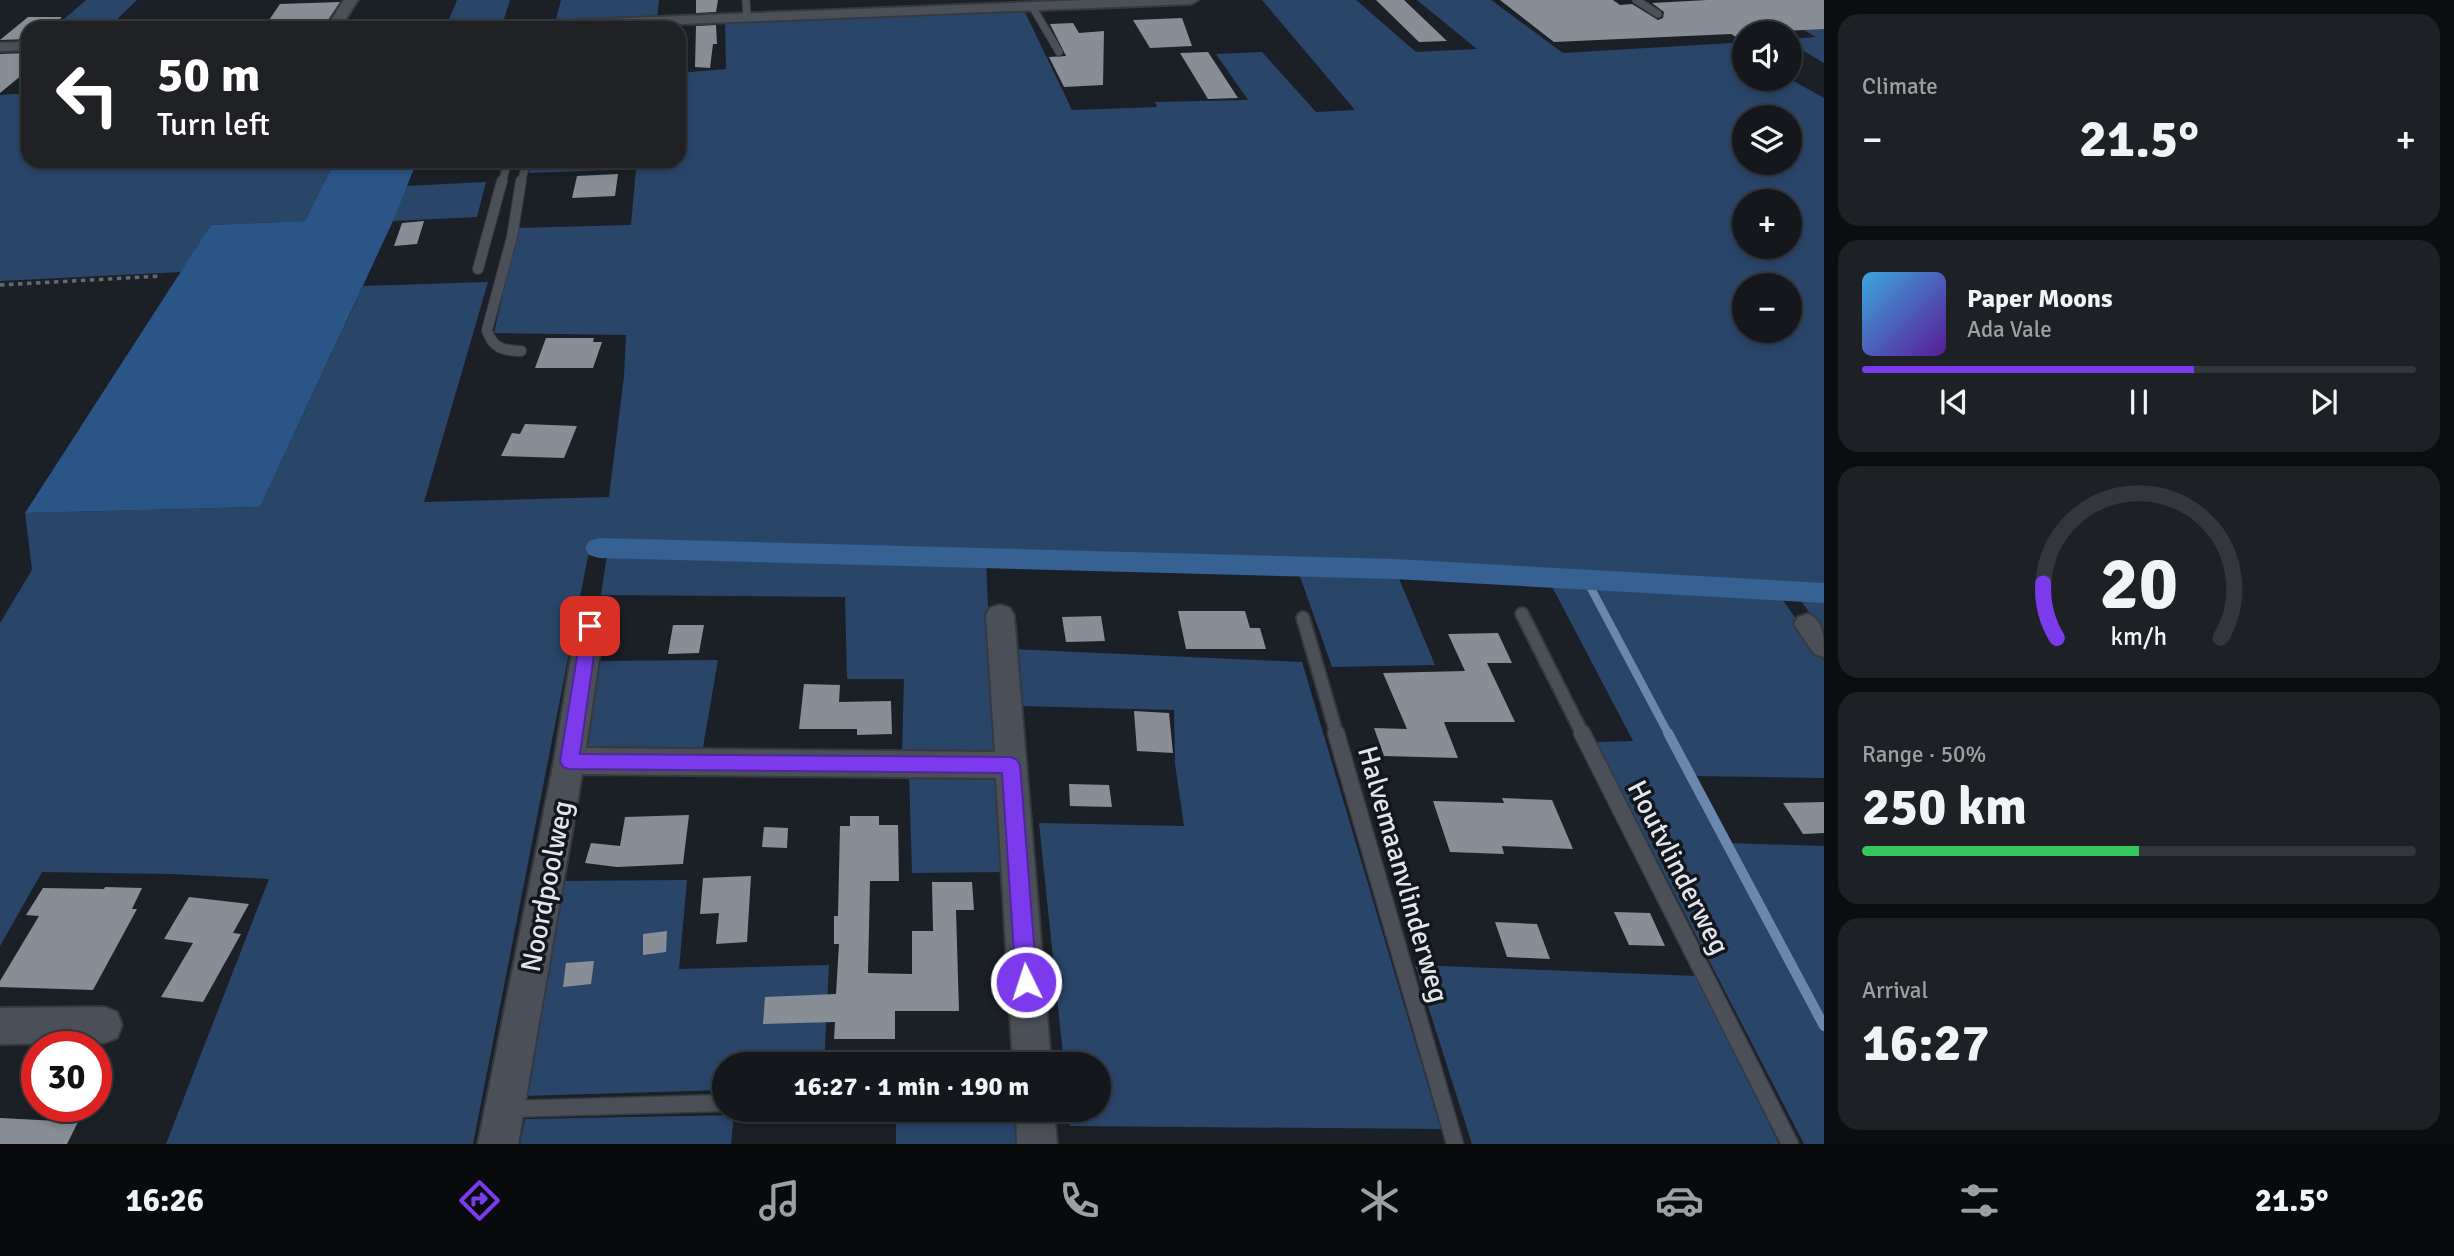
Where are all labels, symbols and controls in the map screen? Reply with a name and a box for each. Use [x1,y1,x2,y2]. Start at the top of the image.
map controls [1732,21,1802,343]
button: sound [1732,21,1802,91]
text: 50 m [157,45,260,105]
icon: left [42,49,133,140]
text: Climate [1862,72,1938,101]
text: Turn left [157,105,270,144]
button: layers [1732,105,1802,175]
text: 21.5° [2079,107,2199,171]
text: − [1862,116,1883,163]
text: + [2395,116,2416,163]
button: + [1732,189,1802,259]
button: − [1732,273,1802,343]
text: Paper Moons [1967,283,2113,315]
text: Ada Vale [1967,315,2052,344]
icon: previous [1935,383,1973,421]
icon: pause [2120,383,2158,421]
icon: next [2305,383,2343,421]
text: 20 [2100,540,2178,629]
pin [560,596,620,656]
icon: arrive [571,607,609,645]
text: km/h [2111,621,2167,652]
text: Range · 50% [1862,740,1986,769]
street label: Halvemaanvlinderweg [1350,742,1456,1006]
street label: Houtvlinderweg [1620,775,1737,960]
text: 250 km [1862,775,2027,839]
street label: Noordpoolweg [514,798,580,975]
position arrow [989,945,1063,1019]
text: Arrival [1862,976,1928,1005]
text: 16:27 [1862,1011,1990,1075]
speed limit sign: 30 [21,1031,112,1122]
text: 16:27 · 1 min · 190 m [794,1071,1029,1103]
icon: directions [455,1176,504,1225]
icon: music [755,1176,804,1225]
icon: phone [1055,1176,1104,1225]
icon: climate [1355,1176,1404,1225]
icon: car [1655,1176,1704,1225]
icon: filters [1955,1176,2004,1225]
text: 16:26 [125,1181,204,1220]
text: 21.5° [2255,1181,2329,1220]

